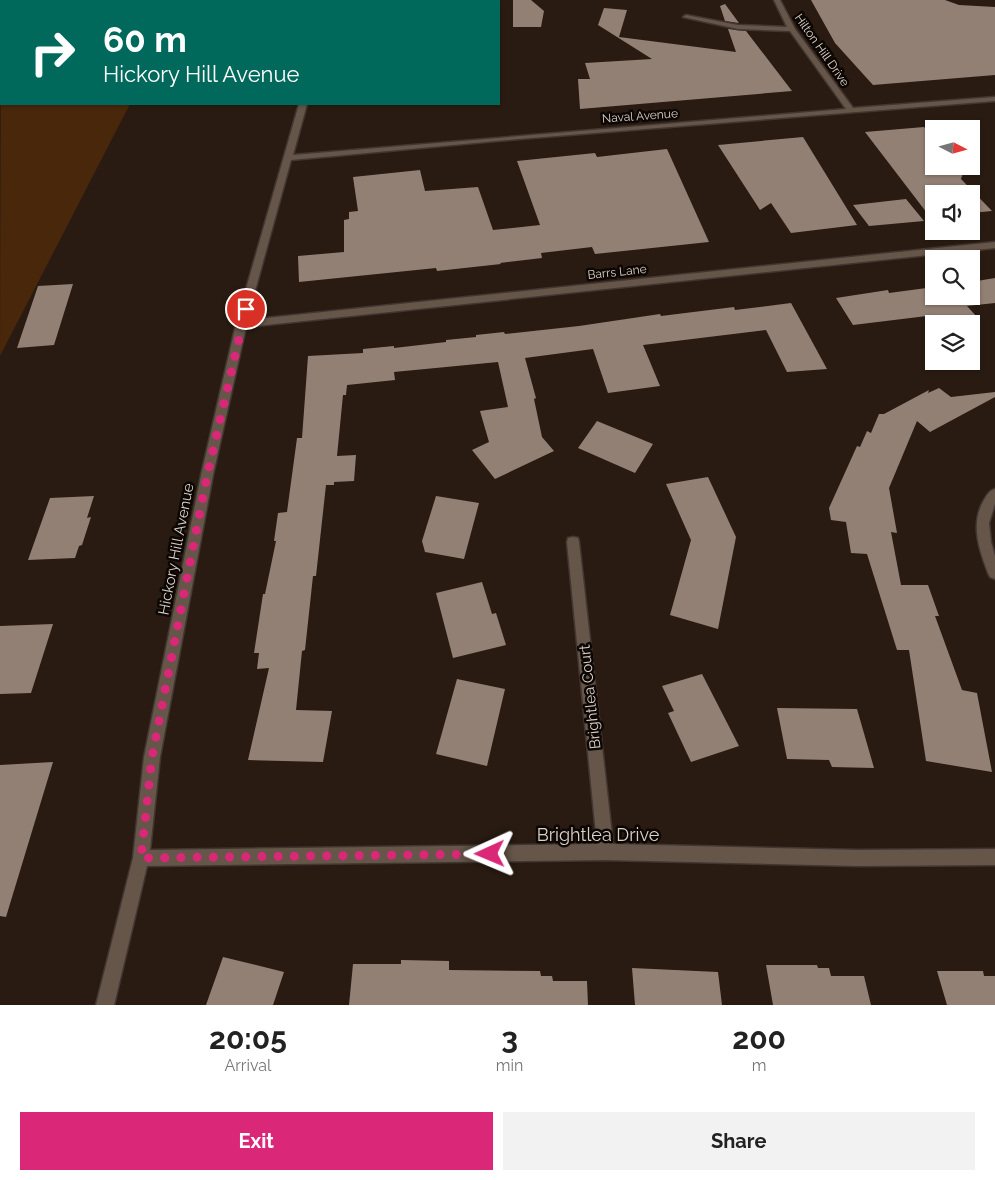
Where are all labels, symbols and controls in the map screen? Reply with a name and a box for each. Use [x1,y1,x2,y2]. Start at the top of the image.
street label: Hilton Hill Drive [792,11,852,89]
text: 60 m [103,19,187,60]
icon: right [20,20,85,85]
text: Hickory Hill Avenue [103,61,299,87]
street label: Naval Avenue [602,106,678,126]
north arrow [925,120,980,175]
map controls [925,120,980,370]
button: sound [925,185,980,240]
button: search [925,250,980,305]
street label: Barrs Lane [587,262,647,282]
pin [225,288,267,330]
icon: arrive [232,295,260,323]
button: layers [925,315,980,370]
street label: Hickory Hill Avenue [154,481,198,616]
street label: Brightlea Court [576,644,604,750]
street label: Brightlea Drive [537,824,660,845]
position arrow [463,827,515,879]
text: 20:05 [209,1021,287,1056]
text: 3 [501,1021,518,1056]
text: 200 [732,1021,786,1056]
text: Arrival [224,1056,271,1075]
text: min [496,1056,523,1075]
text: m [752,1056,766,1075]
button: Exit [20,1112,493,1170]
button: Share [503,1112,975,1170]

